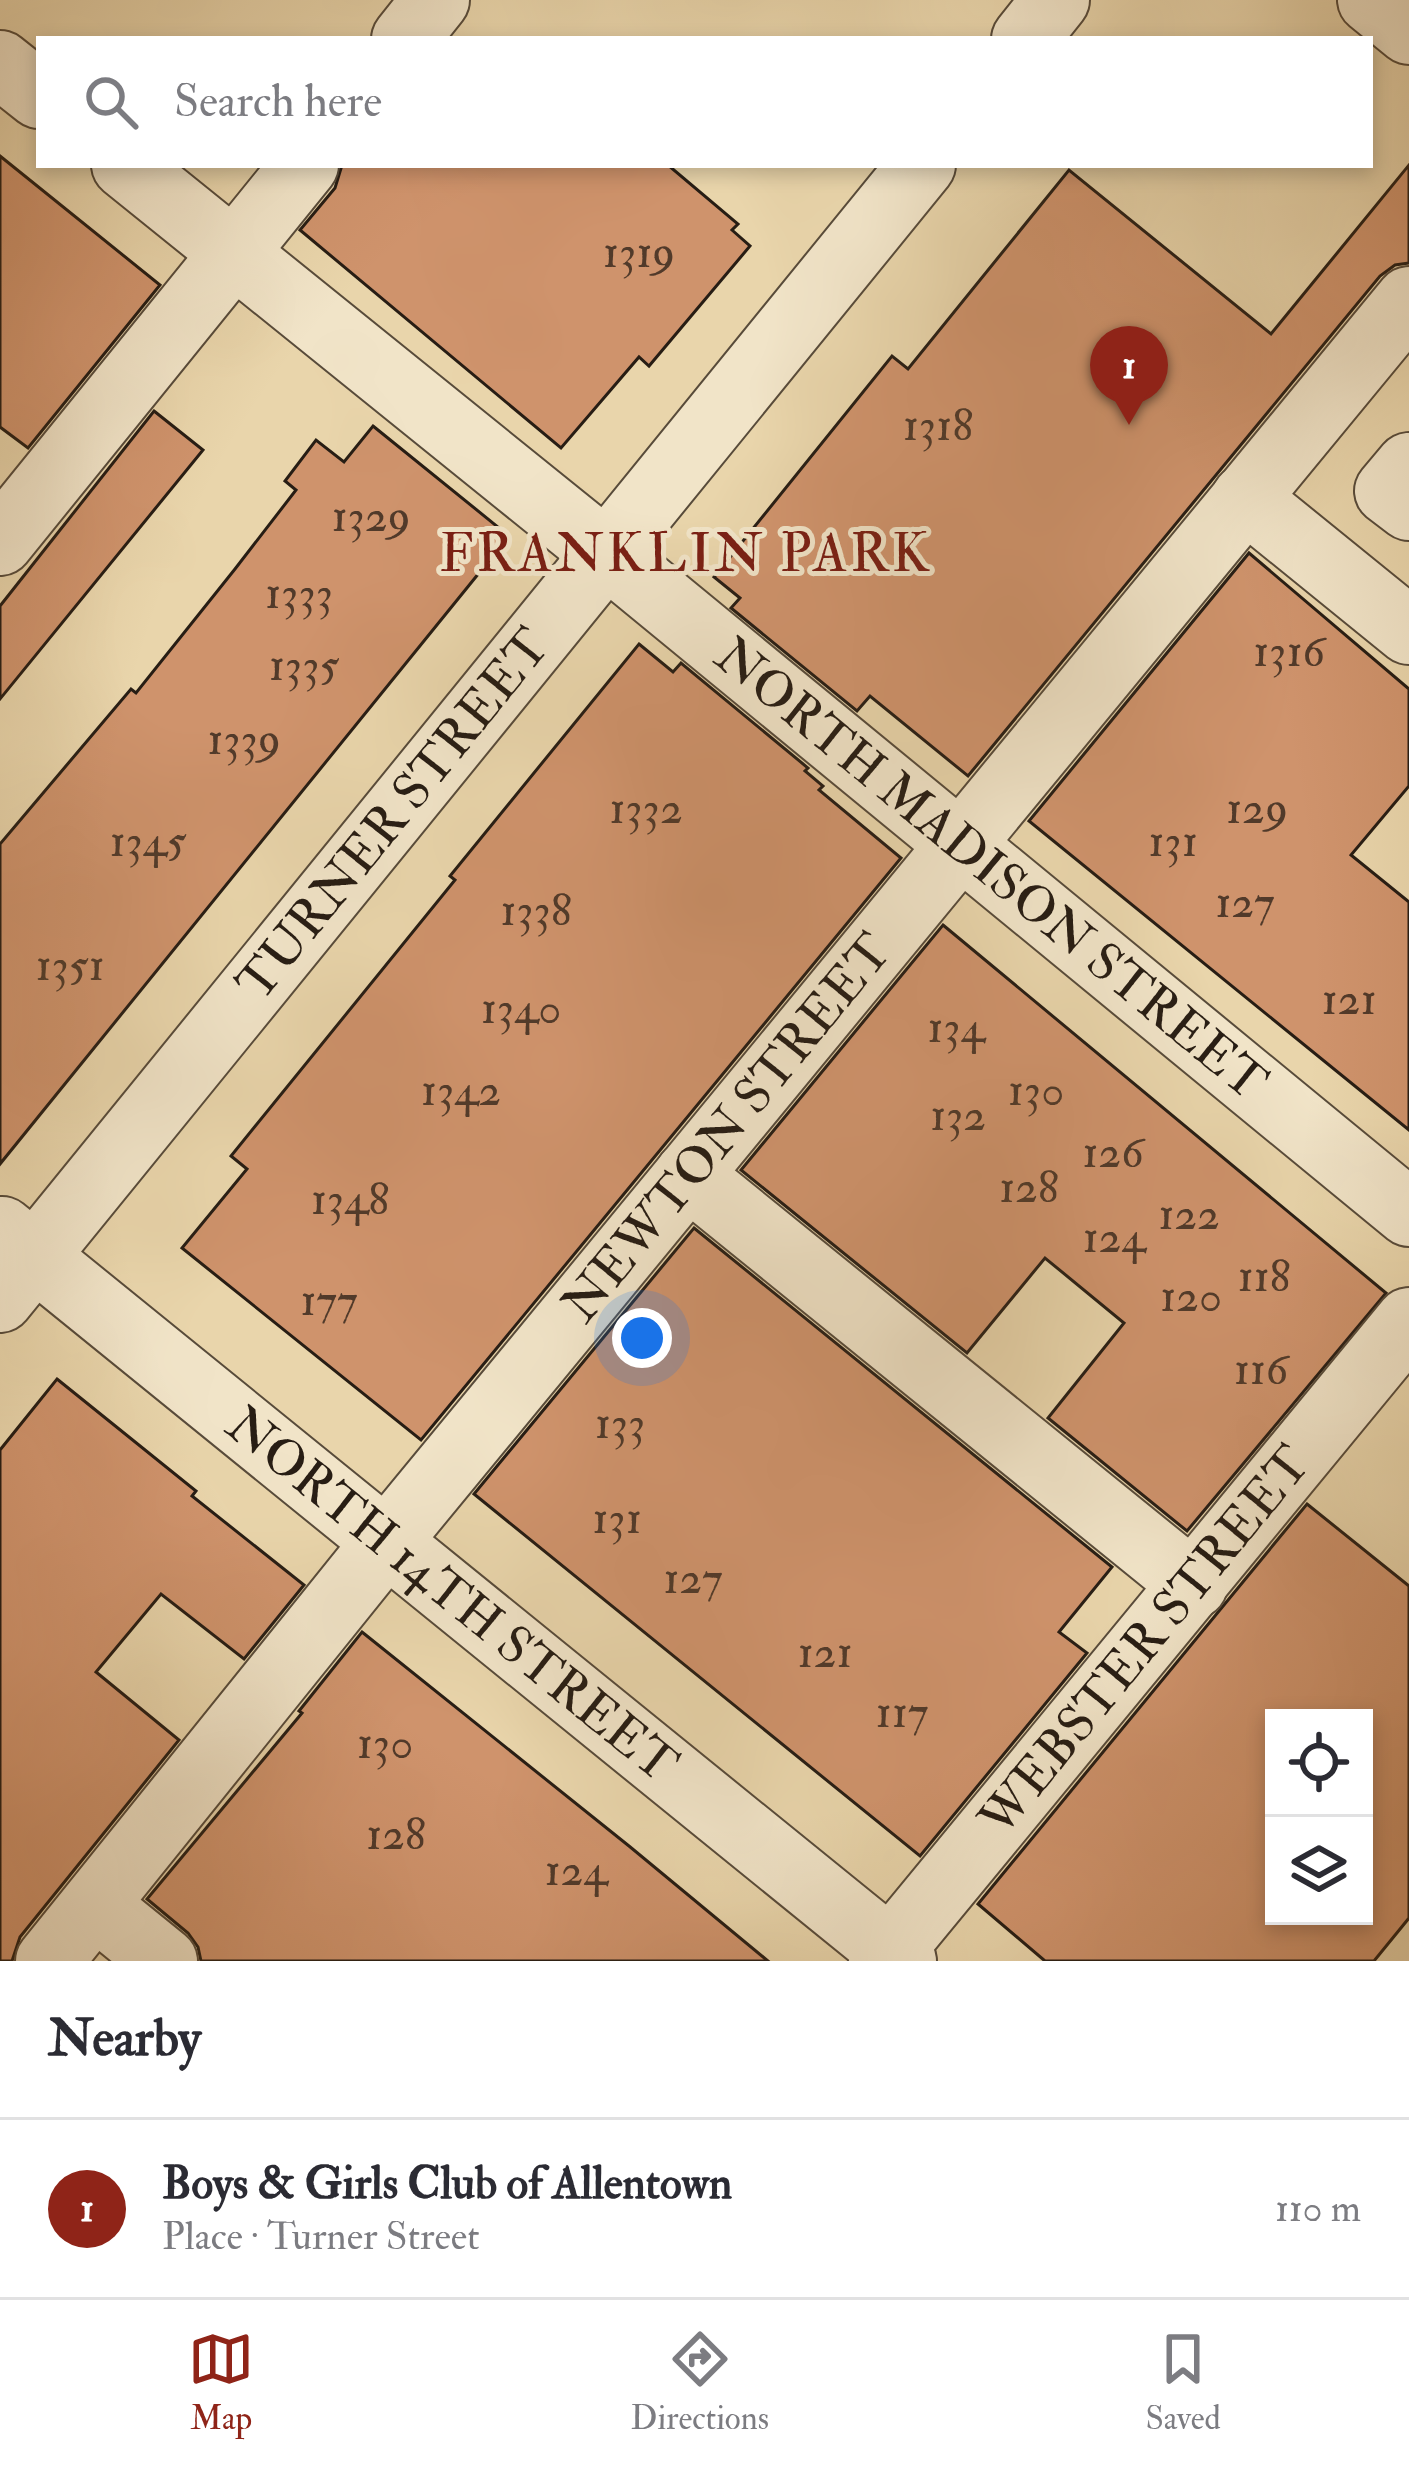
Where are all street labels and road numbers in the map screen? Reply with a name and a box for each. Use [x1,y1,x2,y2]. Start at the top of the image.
street label: TURNER STREET [223,616,564,1014]
street label: NORTH MADISON STREET [702,624,1280,1115]
street label: NEWTON STREET [548,921,906,1335]
street label: NORTH 14TH STREET [213,1393,690,1797]
street label: WEBSTER STREET [965,1433,1325,1850]

